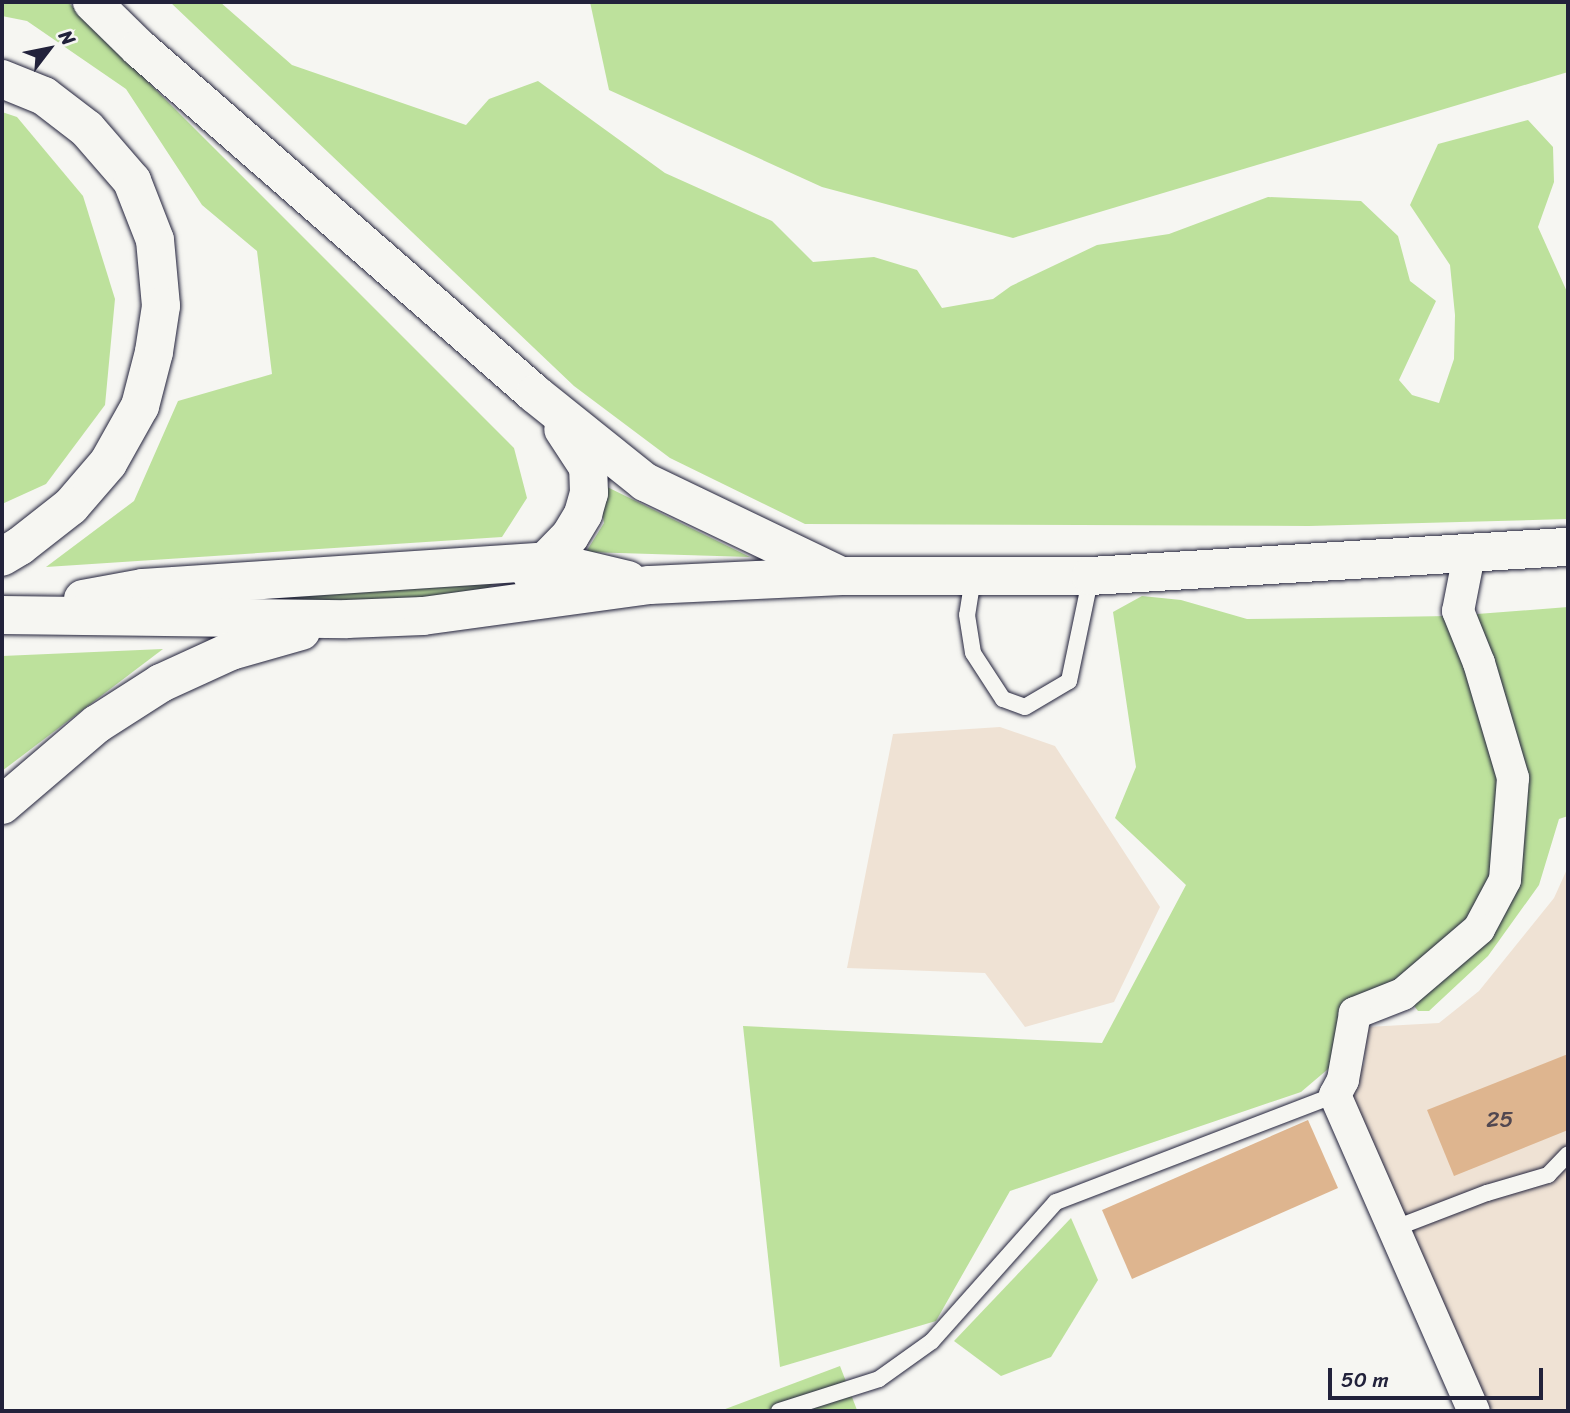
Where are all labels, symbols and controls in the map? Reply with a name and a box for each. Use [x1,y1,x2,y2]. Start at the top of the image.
north arrow [14,14,84,84]
text: N [50,23,85,52]
house number: 25 [1486,1106,1514,1134]
scale bar [1332,1354,1547,1398]
text: 50 m [1341,1361,1389,1399]

